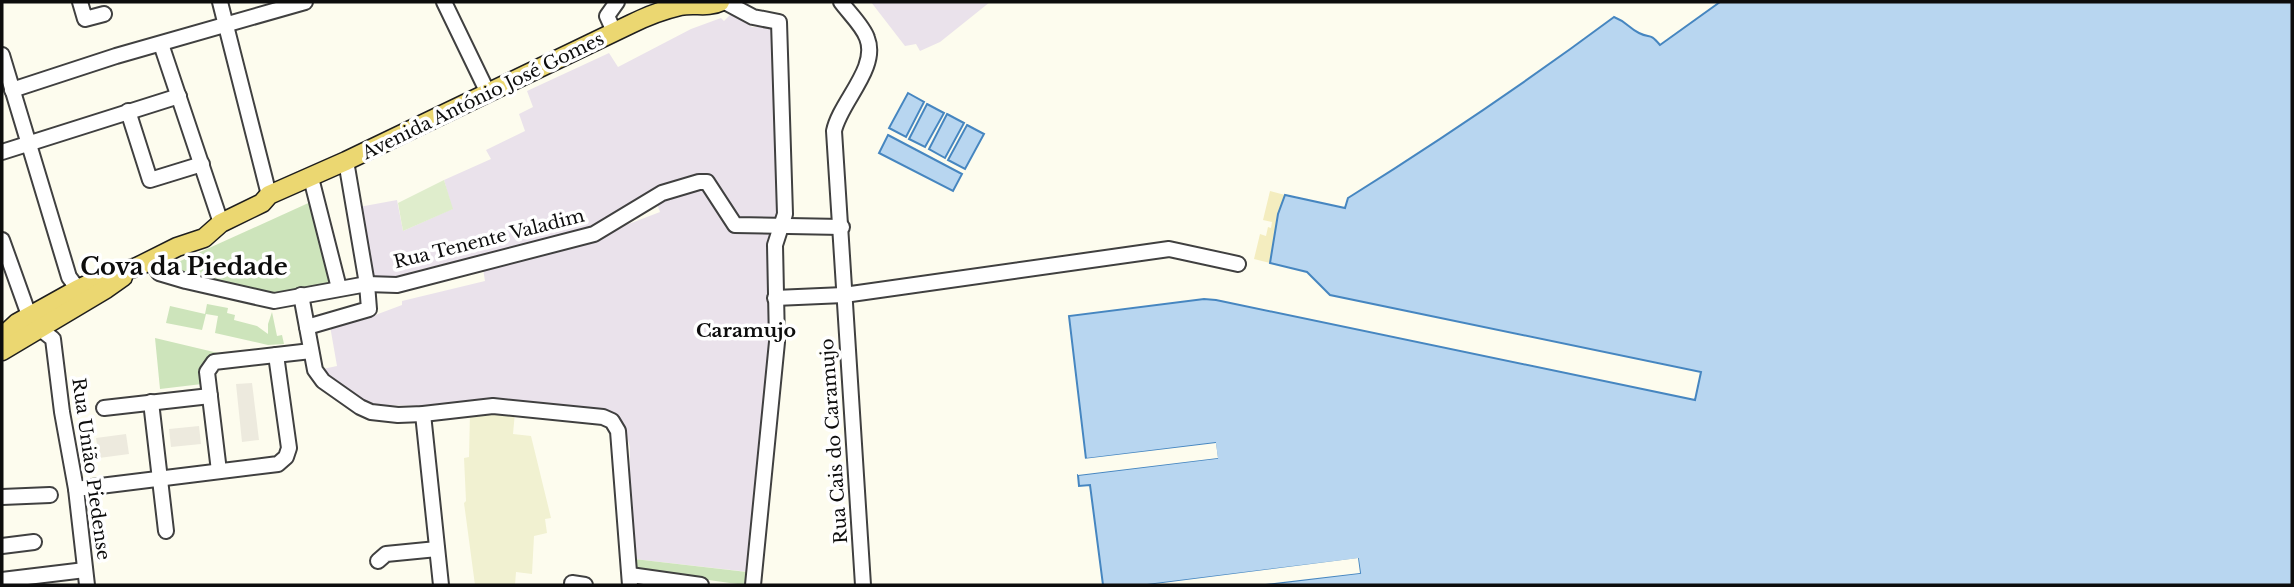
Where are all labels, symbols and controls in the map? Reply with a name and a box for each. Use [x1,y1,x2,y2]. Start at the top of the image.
street label: Avenida António José Gomes [358,28,607,165]
street label: Rua Tenente Valadim [391,205,587,273]
district label: Cova da Piedade [80,252,288,281]
district label: Caramujo [696,319,796,342]
street label: Rua Cais do Caramujo [816,338,852,544]
street label: Rua União Piedense [67,376,115,562]

